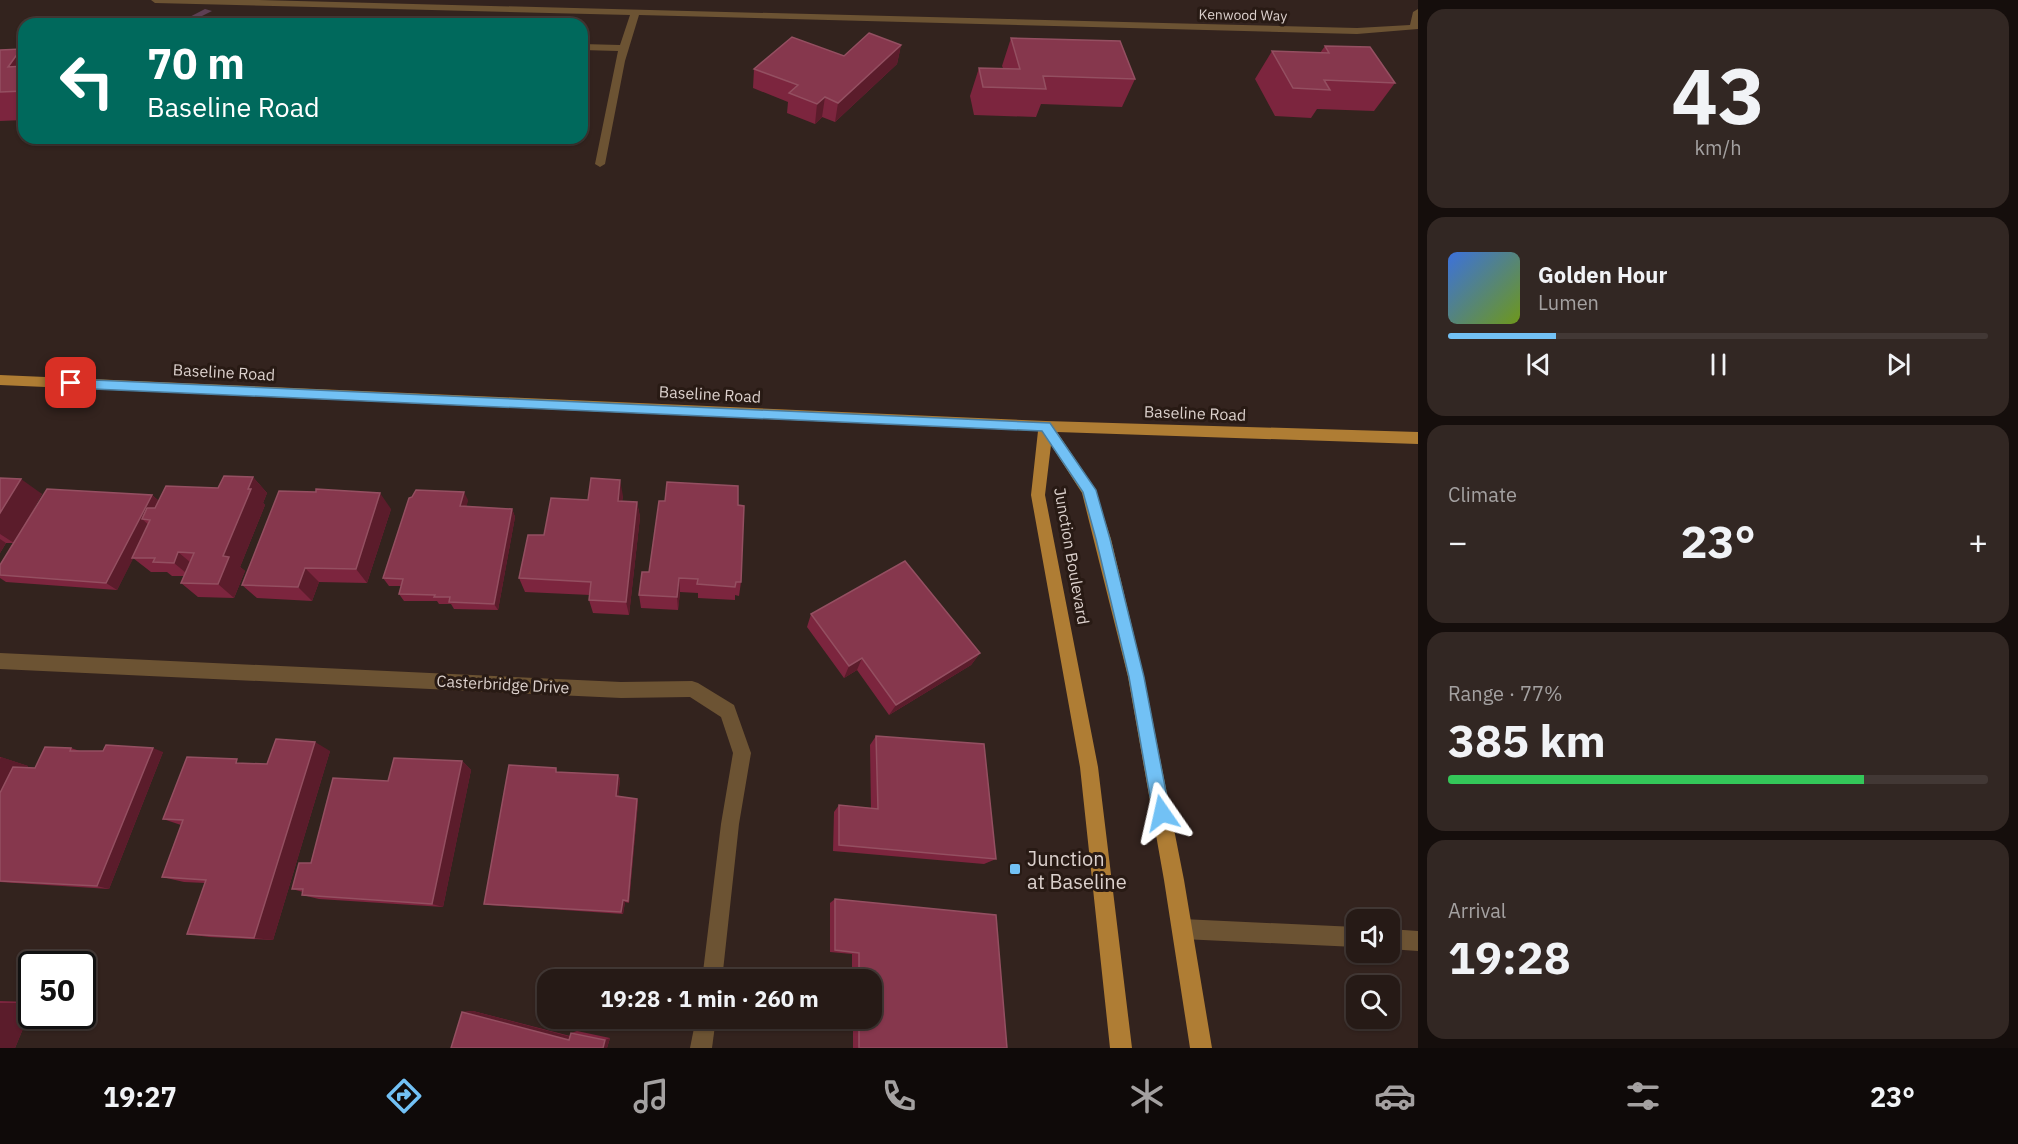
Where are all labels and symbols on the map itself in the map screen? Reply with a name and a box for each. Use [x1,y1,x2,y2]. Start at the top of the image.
street label: Kenwood Way [1199,5,1287,25]
pin [45,357,96,408]
street label: Baseline Road [172,359,276,385]
street label: Baseline Road [658,381,762,407]
street label: Baseline Road [1144,401,1246,425]
street label: Junction Boulevard [1050,486,1094,626]
street label: Casterbridge Drive [436,671,570,697]
position arrow [1130,781,1194,845]
place label: Junction at Baseline [1027,845,1127,895]
marker: Junction at Baseline [1008,862,1022,876]
speed limit sign: 50 [18,951,96,1029]

